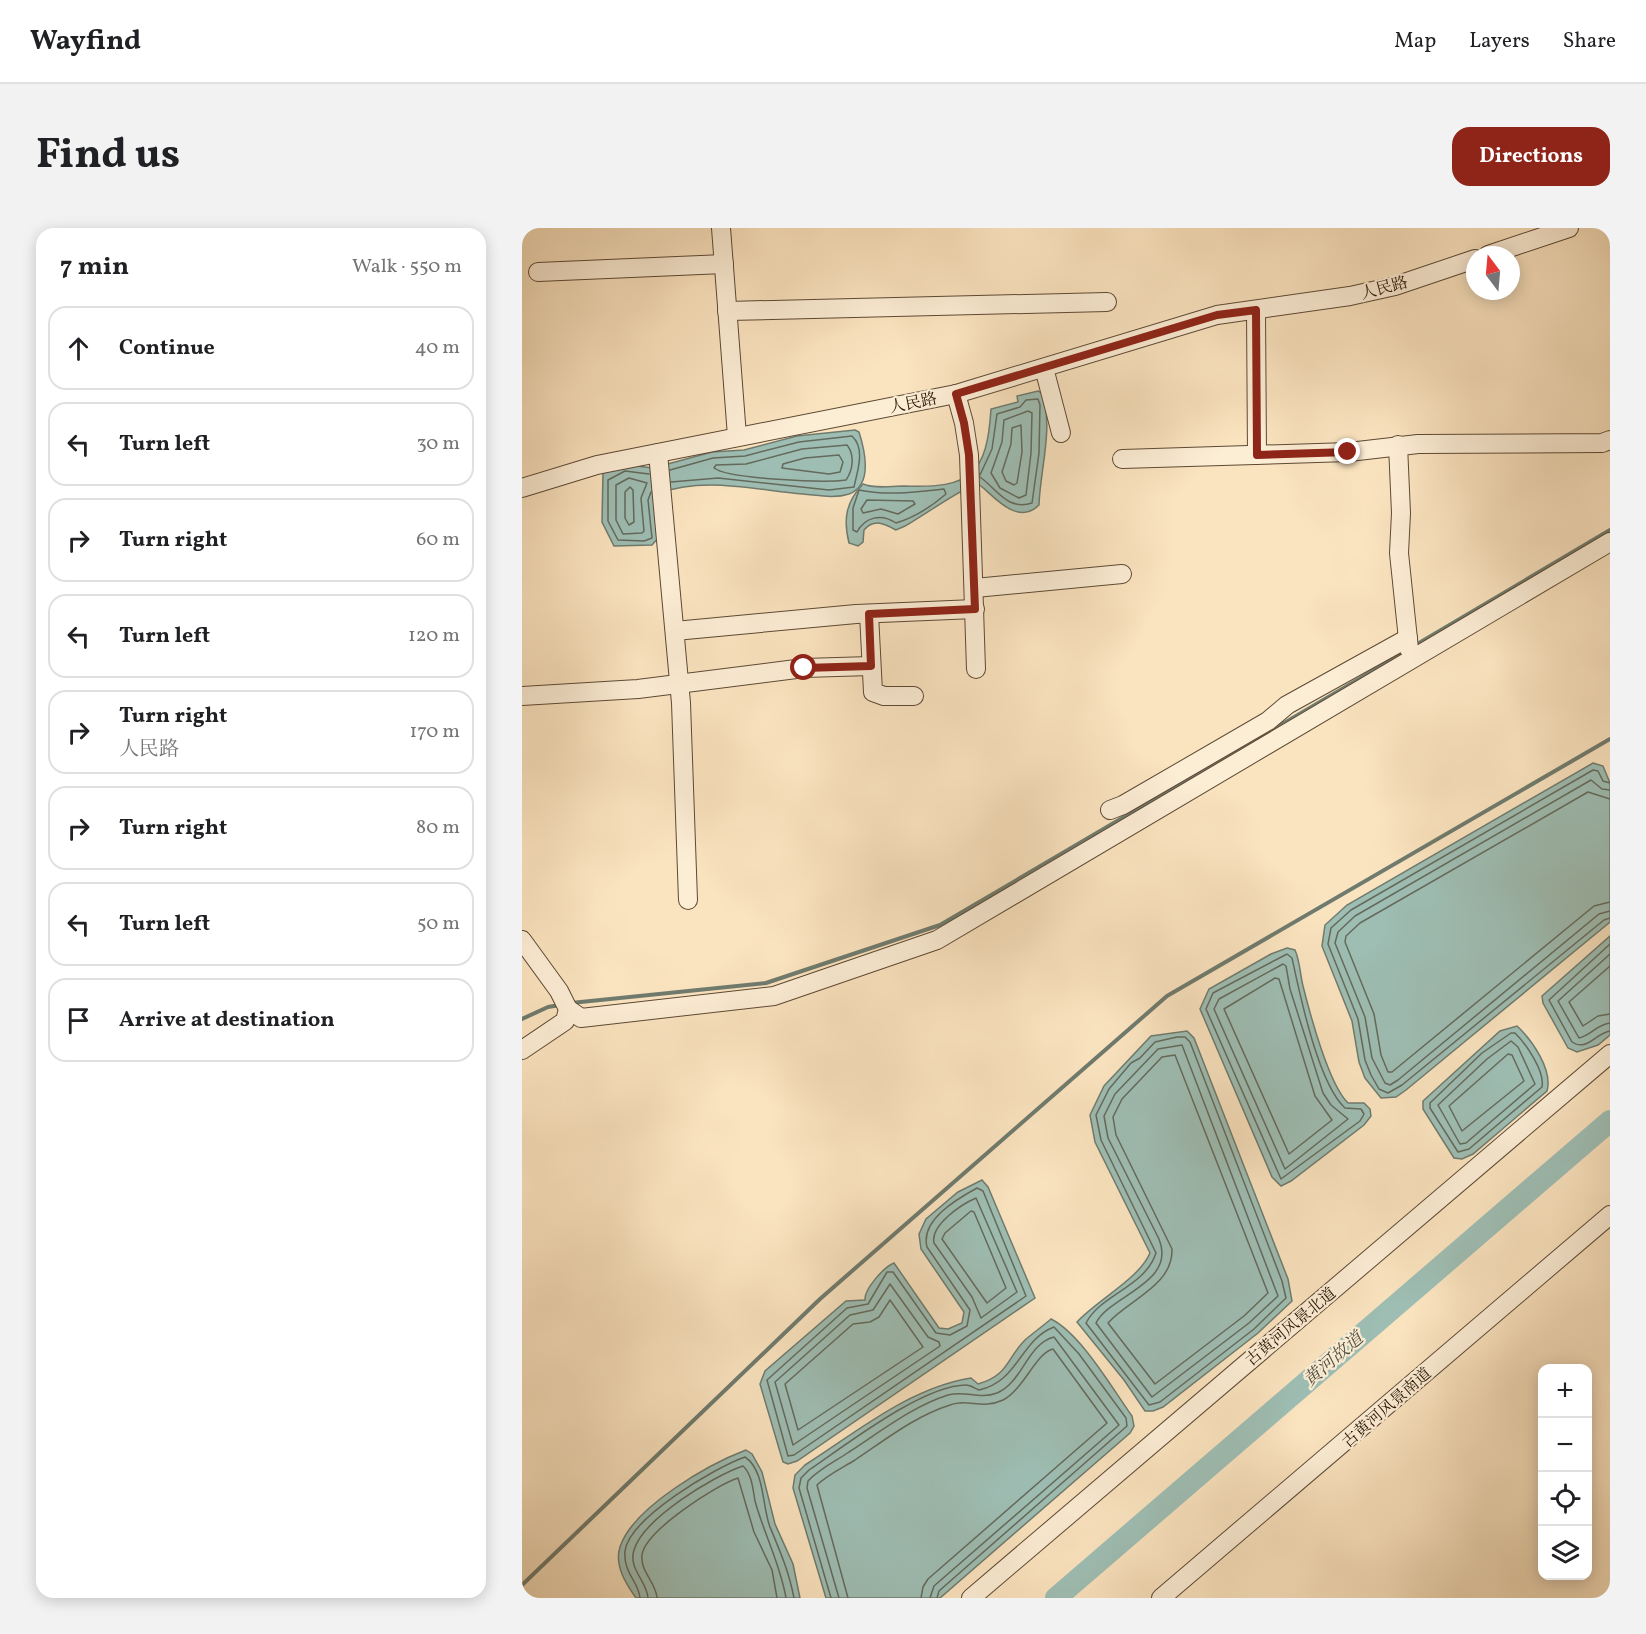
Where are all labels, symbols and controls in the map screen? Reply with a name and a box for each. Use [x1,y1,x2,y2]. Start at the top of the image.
text: Wayfind [30,22,141,61]
text: Map [1394,27,1436,56]
text: Layers [1469,27,1530,56]
text: Share [1563,27,1616,56]
text: Find us [36,127,180,186]
button: Directions [1452,127,1610,186]
north arrow [1466,246,1520,300]
text: 7 min [60,249,129,285]
text: Walk · 550 m [352,253,462,281]
street label: 人民路 [1358,272,1411,306]
icon: ahead [62,332,95,365]
text: Continue [119,333,215,364]
text: 40 m [415,334,460,362]
street label: 人民路 [888,389,939,419]
icon: left [62,428,95,461]
text: Turn left [119,429,210,460]
text: 30 m [416,430,460,458]
route end [1334,438,1360,464]
icon: right [62,524,95,557]
text: Turn right [119,525,227,556]
text: 60 m [416,526,460,554]
icon: left [62,620,95,653]
text: Turn left [119,621,210,652]
text: 120 m [408,622,460,650]
route start [790,654,816,680]
text: Turn right [119,701,227,732]
icon: right [62,716,95,749]
text: 170 m [410,718,460,746]
text: 人民路 [119,736,179,764]
icon: right [62,812,95,845]
text: Turn right [119,813,227,844]
text: 80 m [416,814,460,842]
icon: left [62,908,95,941]
text: Turn left [119,909,210,940]
text: 50 m [417,910,460,938]
icon: arrive [62,1004,95,1037]
text: Arrive at destination [119,1005,335,1036]
street label: 古黄河风景北道 [1241,1283,1341,1372]
water label: 黄河故道 [1299,1325,1372,1393]
street label: 古黄河风景南道 [1338,1363,1437,1454]
map controls [1538,1364,1592,1580]
button: + [1538,1364,1592,1418]
button: − [1538,1418,1592,1472]
button: locate [1538,1472,1592,1526]
button: layers [1538,1526,1592,1580]

